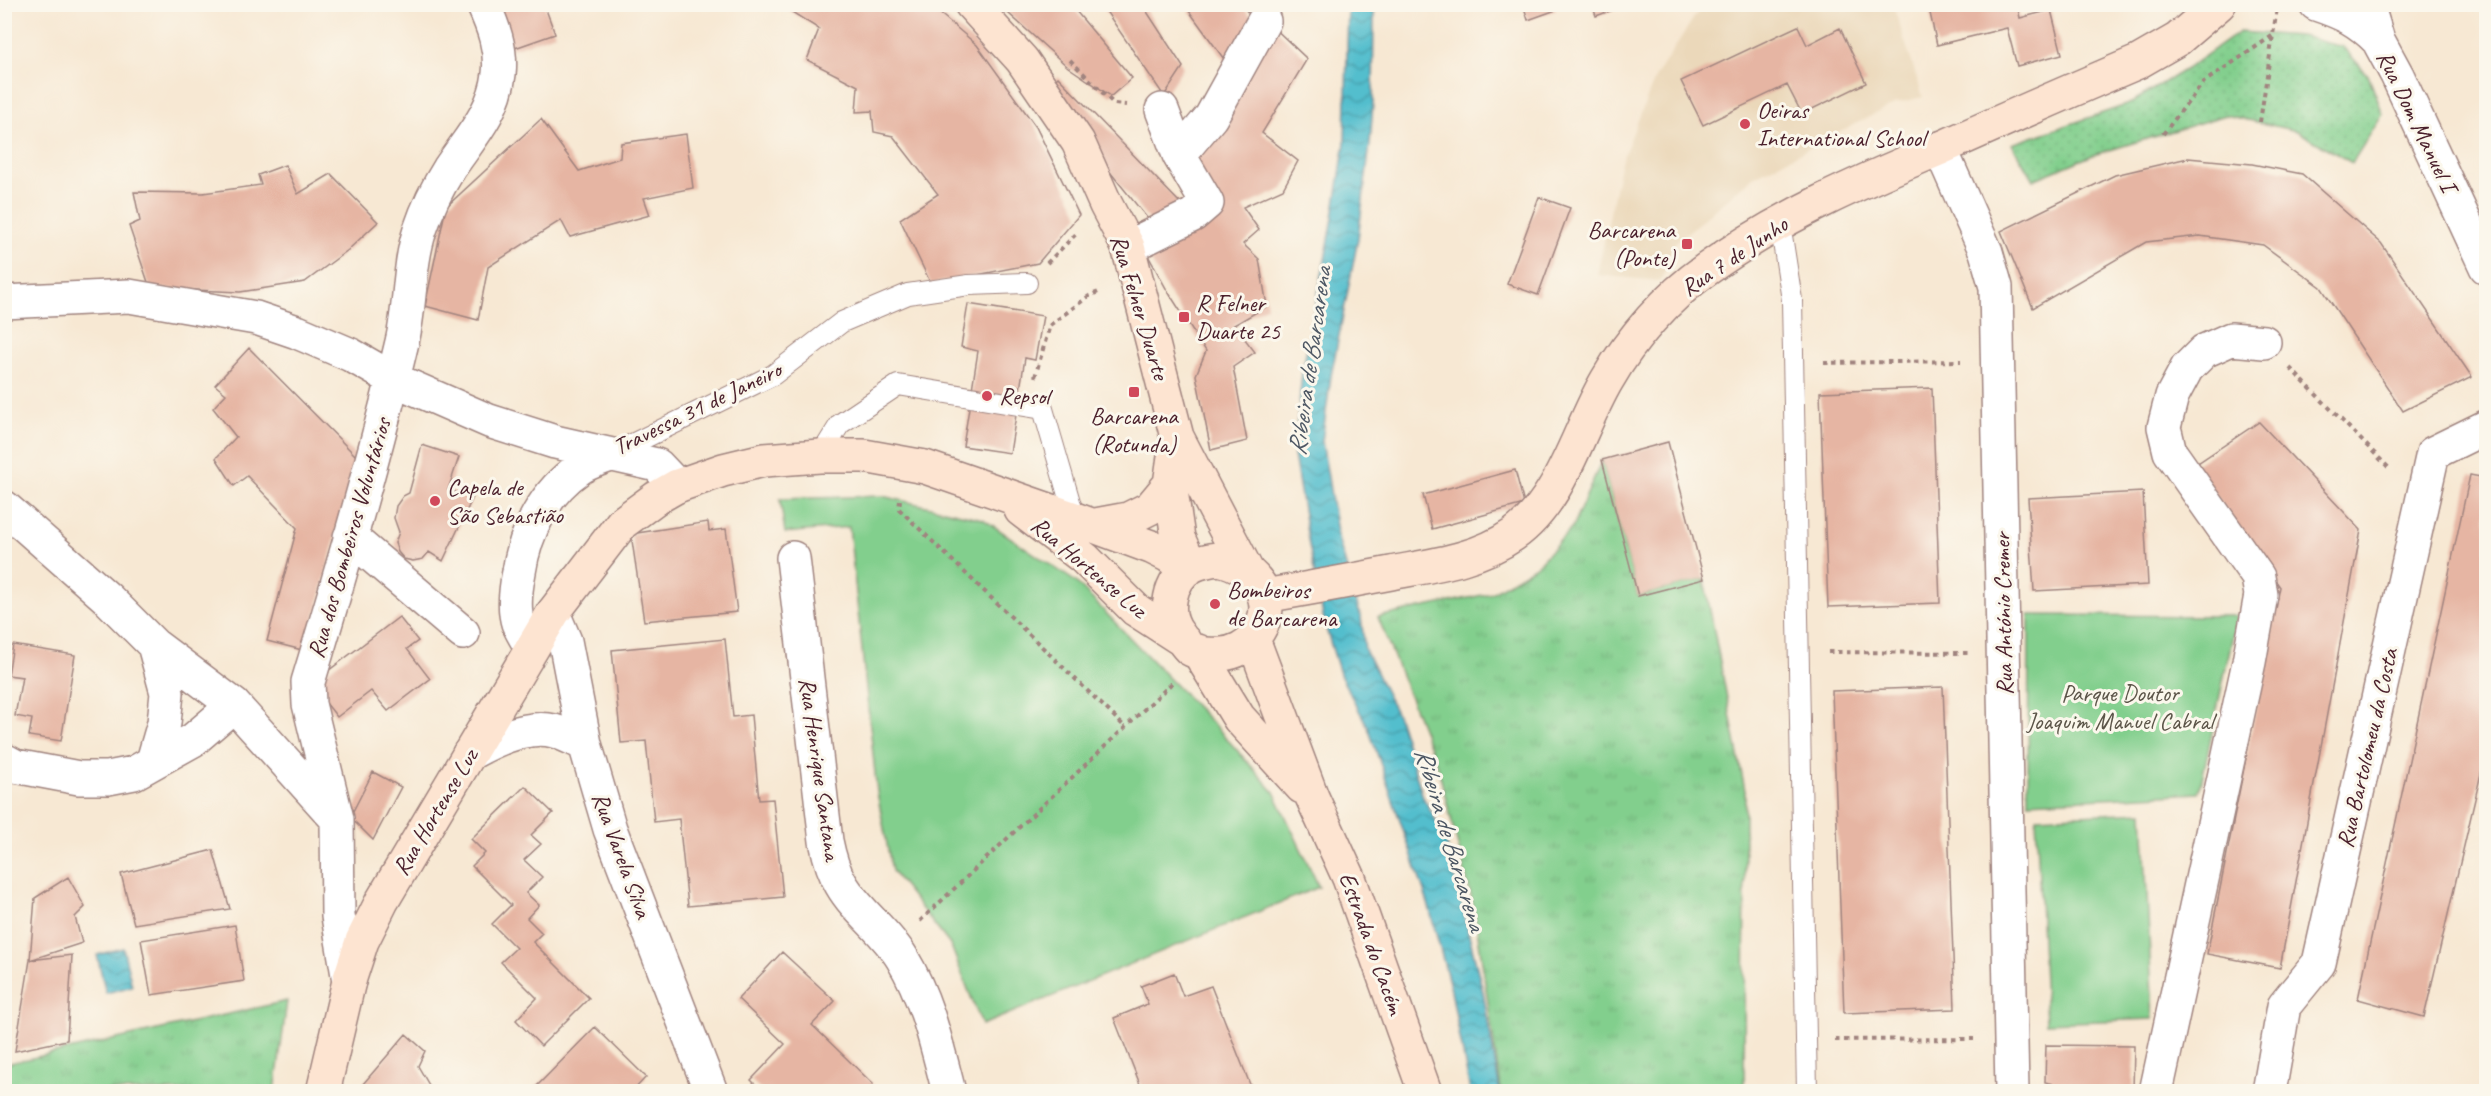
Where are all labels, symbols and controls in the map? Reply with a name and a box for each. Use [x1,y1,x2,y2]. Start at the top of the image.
street label: Rua Dom Manuel I [2370,46,2466,201]
place label: Oeiras International School [1757,95,1929,153]
marker: Oeiras International School [1738,117,1752,131]
street label: Rua 7 de Junho [1675,208,1794,303]
place label: Barcarena (Ponte) [1588,215,1677,273]
street label: Rua Felner Duarte [1104,231,1177,385]
marker: Barcarena (Ponte) [1680,237,1694,251]
water label: Ribeira de Barcarena [1280,262,1339,457]
place label: R Felner Duarte 25 [1196,288,1281,346]
marker: R Felner Duarte 25 [1177,310,1191,324]
street label: Travessa 31 de Janeiro [608,353,788,462]
place label: Repsol [999,381,1053,411]
marker: Barcarena (Rotunda) [1127,385,1141,399]
marker: Repsol [980,389,994,403]
place label: Barcarena (Rotunda) [1090,401,1179,459]
street label: Rua dos Bombeiros Voluntários [300,413,398,661]
place label: Capela de São Sebastião [447,472,564,530]
marker: Capela de São Sebastião [428,494,442,508]
street label: Rua Hortense Luz [1025,510,1155,626]
street label: Rua António Cremer [1987,530,2019,696]
place label: Bombeiros de Barcarena [1227,575,1338,633]
marker: Bombeiros de Barcarena [1208,597,1222,611]
street label: Rua Bartolomeu da Costa [2330,644,2405,850]
street label: Rua Henrique Santana [792,676,848,864]
park label: Parque Doutor Joaquim Manuel Cabral [2026,678,2217,736]
street label: Rua Hortense Luz [386,741,486,881]
water label: Ribeira de Barcarena [1407,744,1495,938]
street label: Rua Varela Silva [585,788,659,923]
street label: Estrada do Cacém [1333,868,1412,1020]

